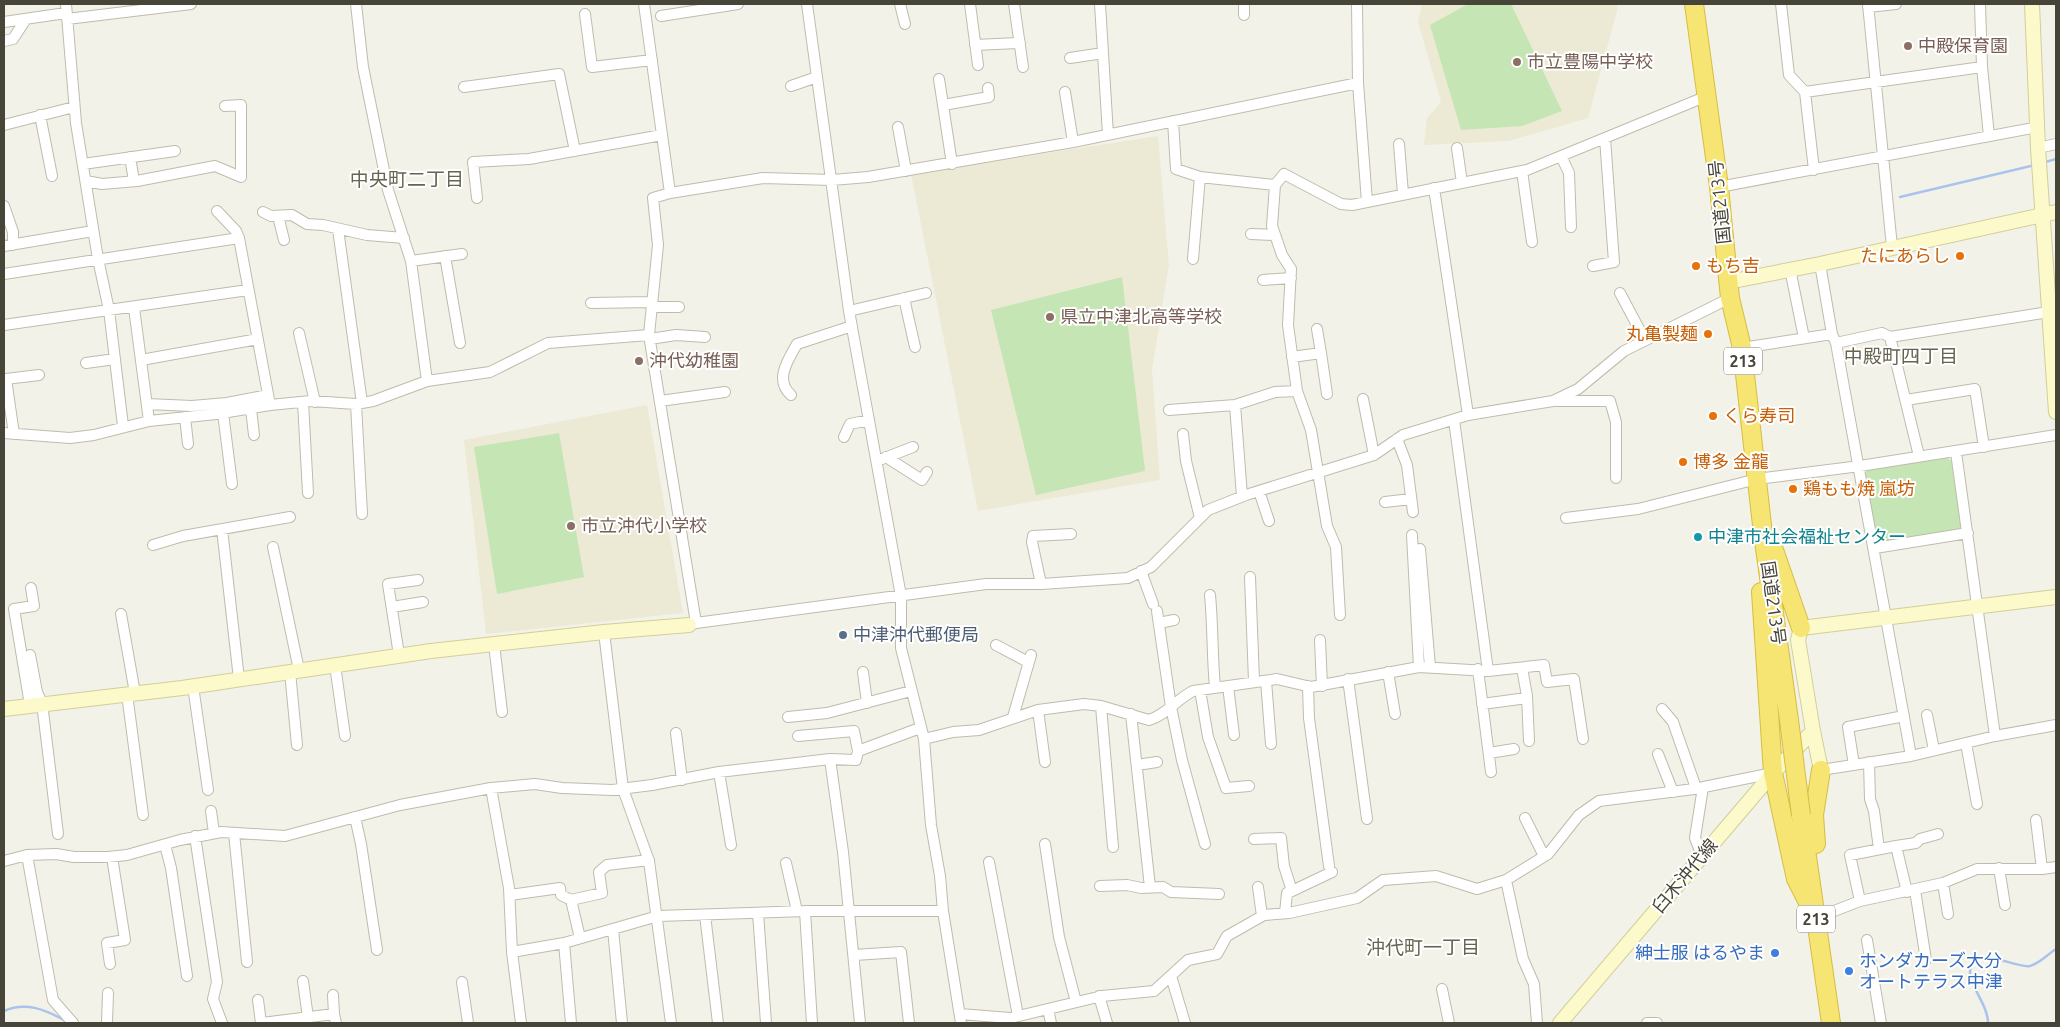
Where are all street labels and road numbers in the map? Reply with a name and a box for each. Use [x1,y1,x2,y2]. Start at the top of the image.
street label: 国道213号 [1705,159,1733,245]
road number: 213 [1724,348,1762,374]
street label: 国道213号 [1758,560,1790,646]
street label: 臼木沖代線 [1648,834,1721,916]
road number: 213 [1797,906,1835,932]

